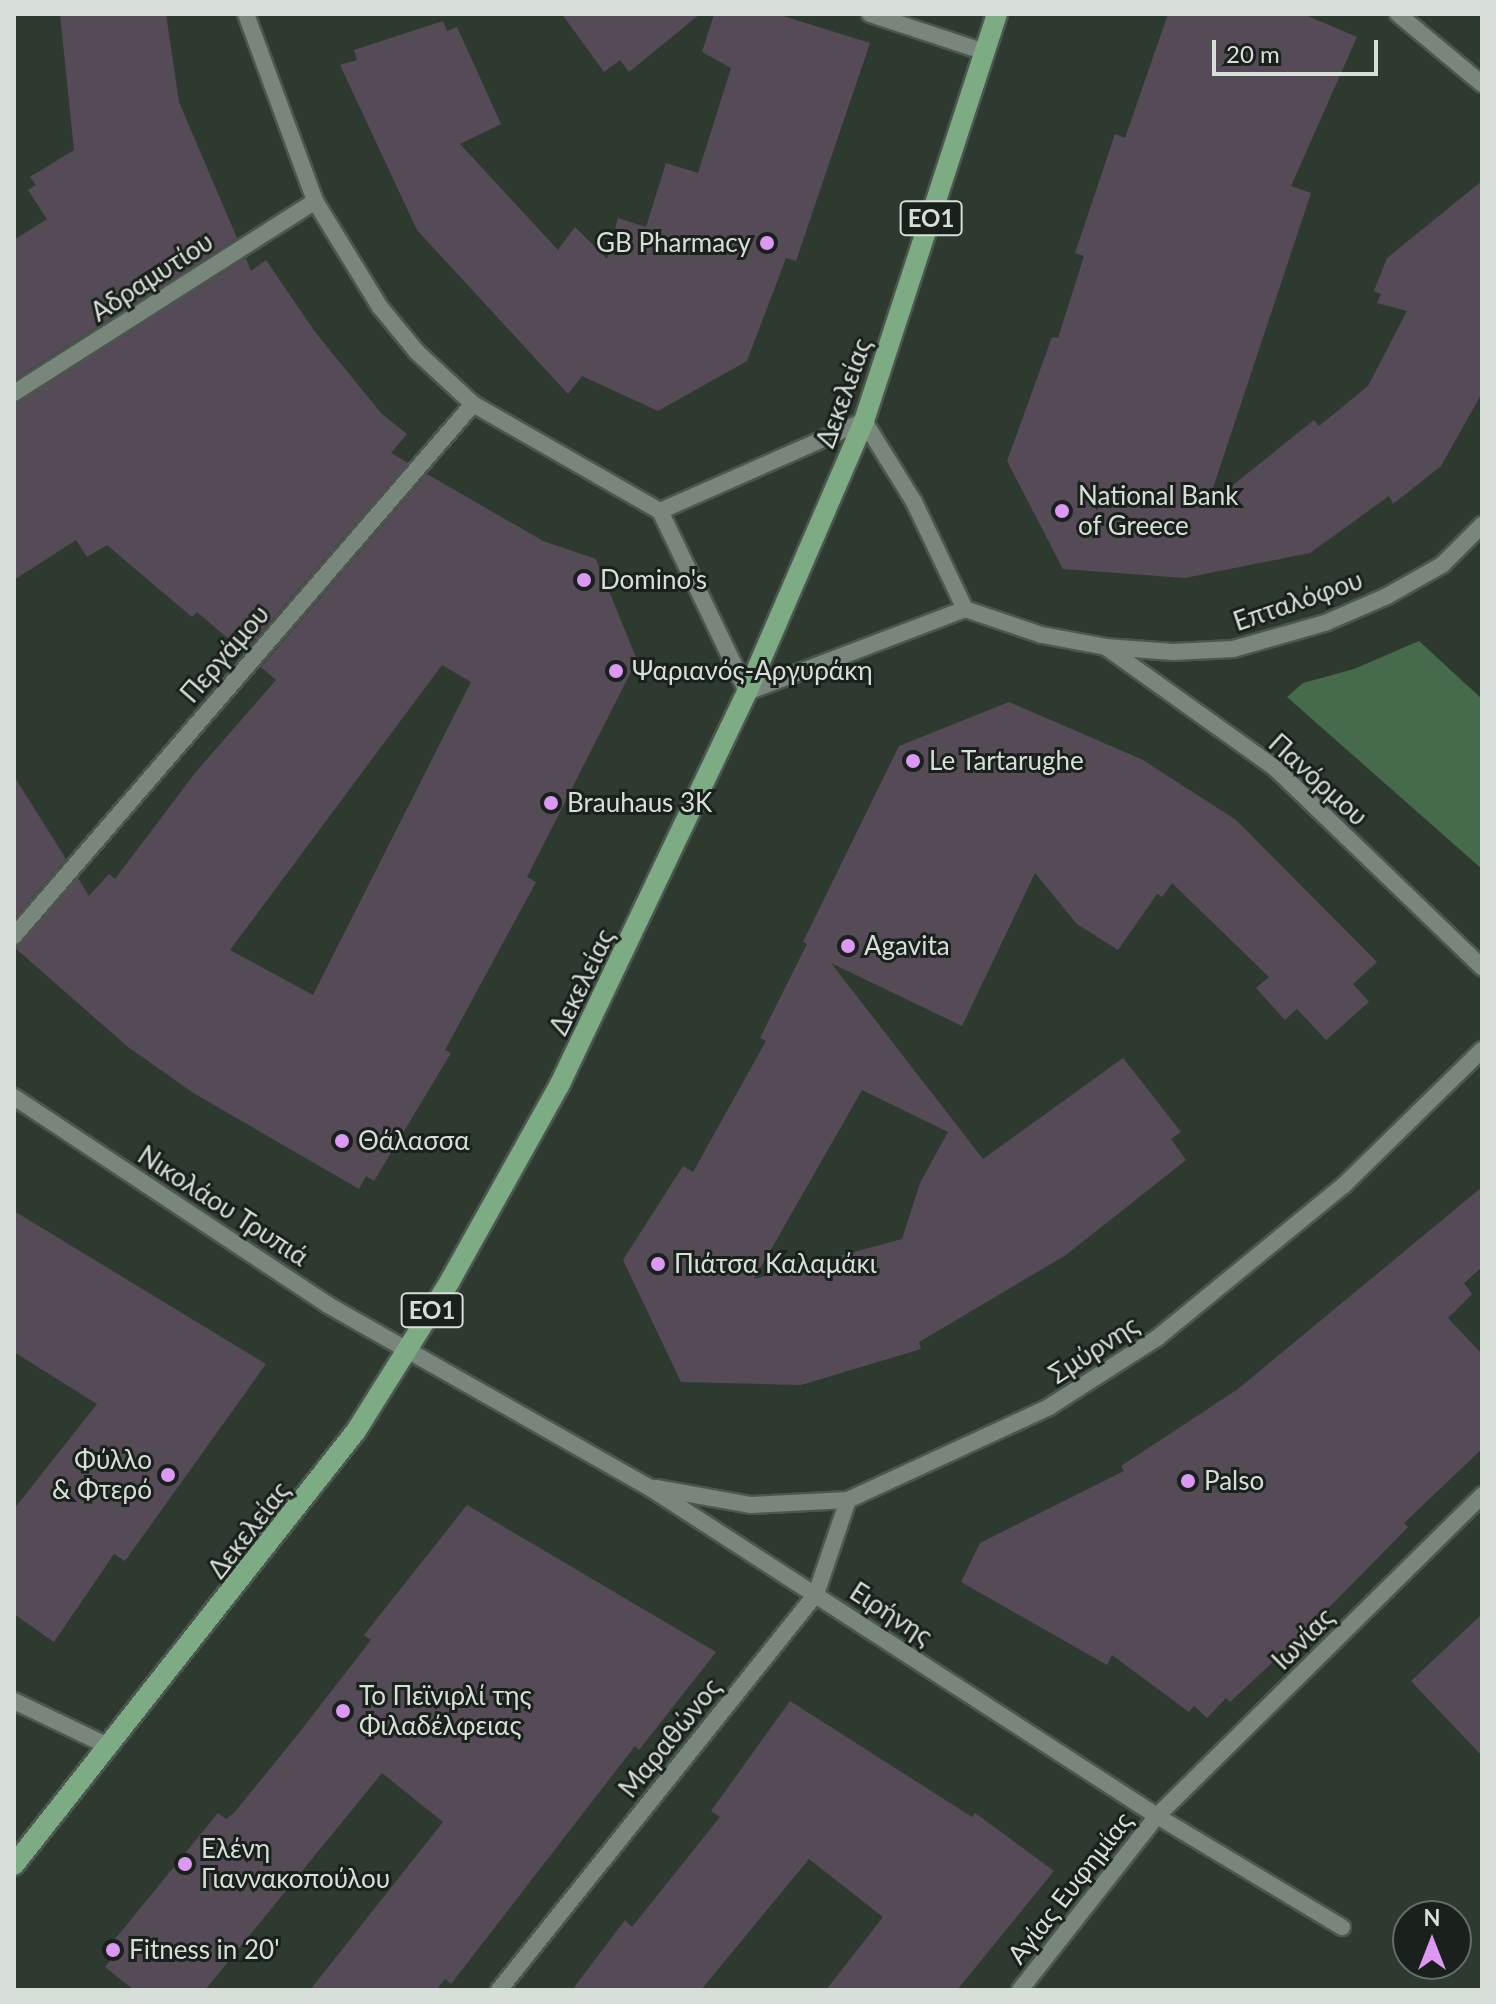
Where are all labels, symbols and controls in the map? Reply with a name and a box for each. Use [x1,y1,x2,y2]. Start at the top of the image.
scale bar [1216,24,1382,74]
text: 20 m [1226,39,1280,68]
road number: ΕΟ1 [899,198,963,238]
street label: Αδραμυτίου [85,226,219,328]
place label: GB Pharmacy [596,227,751,259]
marker: GB Pharmacy [758,234,776,252]
street label: Δεκελείας [810,334,878,452]
place label: National Bank of Greece [1078,480,1238,542]
marker: National Bank of Greece [1053,502,1071,520]
place label: Domino's [600,564,707,596]
street label: Επταλόφου [1229,564,1367,638]
marker: Domino's [575,571,593,589]
street label: Περγάμου [174,599,276,709]
place label: Ψαριανός-Αργυράκη [632,655,873,687]
marker: Ψαριανός-Αργυράκη [607,662,625,680]
street label: Πανόρμου [1262,728,1374,832]
place label: Le Tartarughe [929,745,1085,777]
marker: Le Tartarughe [904,752,922,770]
place label: Brauhaus 3K [567,787,712,819]
marker: Brauhaus 3K [542,794,560,812]
street label: Δεκελείας [543,924,621,1040]
place label: Agavita [864,930,950,962]
marker: Agavita [839,937,857,955]
place label: Θάλασσα [358,1125,470,1157]
marker: Θάλασσα [333,1132,351,1150]
street label: Νικολάου Τρυπιά [132,1139,314,1273]
place label: Πιάτσα Καλαμάκι [674,1248,877,1280]
marker: Πιάτσα Καλαμάκι [649,1255,667,1273]
road number: ΕΟ1 [400,1290,464,1330]
street label: Σμύρνης [1044,1310,1144,1390]
place label: Φύλλο & Φτερό [52,1444,152,1506]
place label: Palso [1204,1465,1264,1497]
marker: Φύλλο & Φτερό [159,1466,177,1484]
marker: Palso [1179,1472,1197,1490]
street label: Δεκελείας [202,1476,296,1584]
street label: Ειρήνης [844,1576,938,1652]
street label: Ιωνίας [1266,1602,1340,1676]
street label: Μαραθώνος [613,1672,727,1804]
place label: Το Πεϊνιρλί της Φιλαδέλφειας [359,1680,532,1742]
marker: Το Πεϊνιρλί της Φιλαδέλφειας [334,1702,352,1720]
street label: Αγίας Ευφημίας [1001,1806,1139,1970]
place label: Ελένη Γιαννακοπούλου [201,1833,390,1894]
marker: Ελένη Γιαννακοπούλου [176,1855,194,1873]
north arrow [1392,1900,1472,1980]
text: N [1424,1904,1440,1931]
place label: Fitness in 20' [129,1934,279,1966]
marker: Fitness in 20' [104,1941,122,1959]

